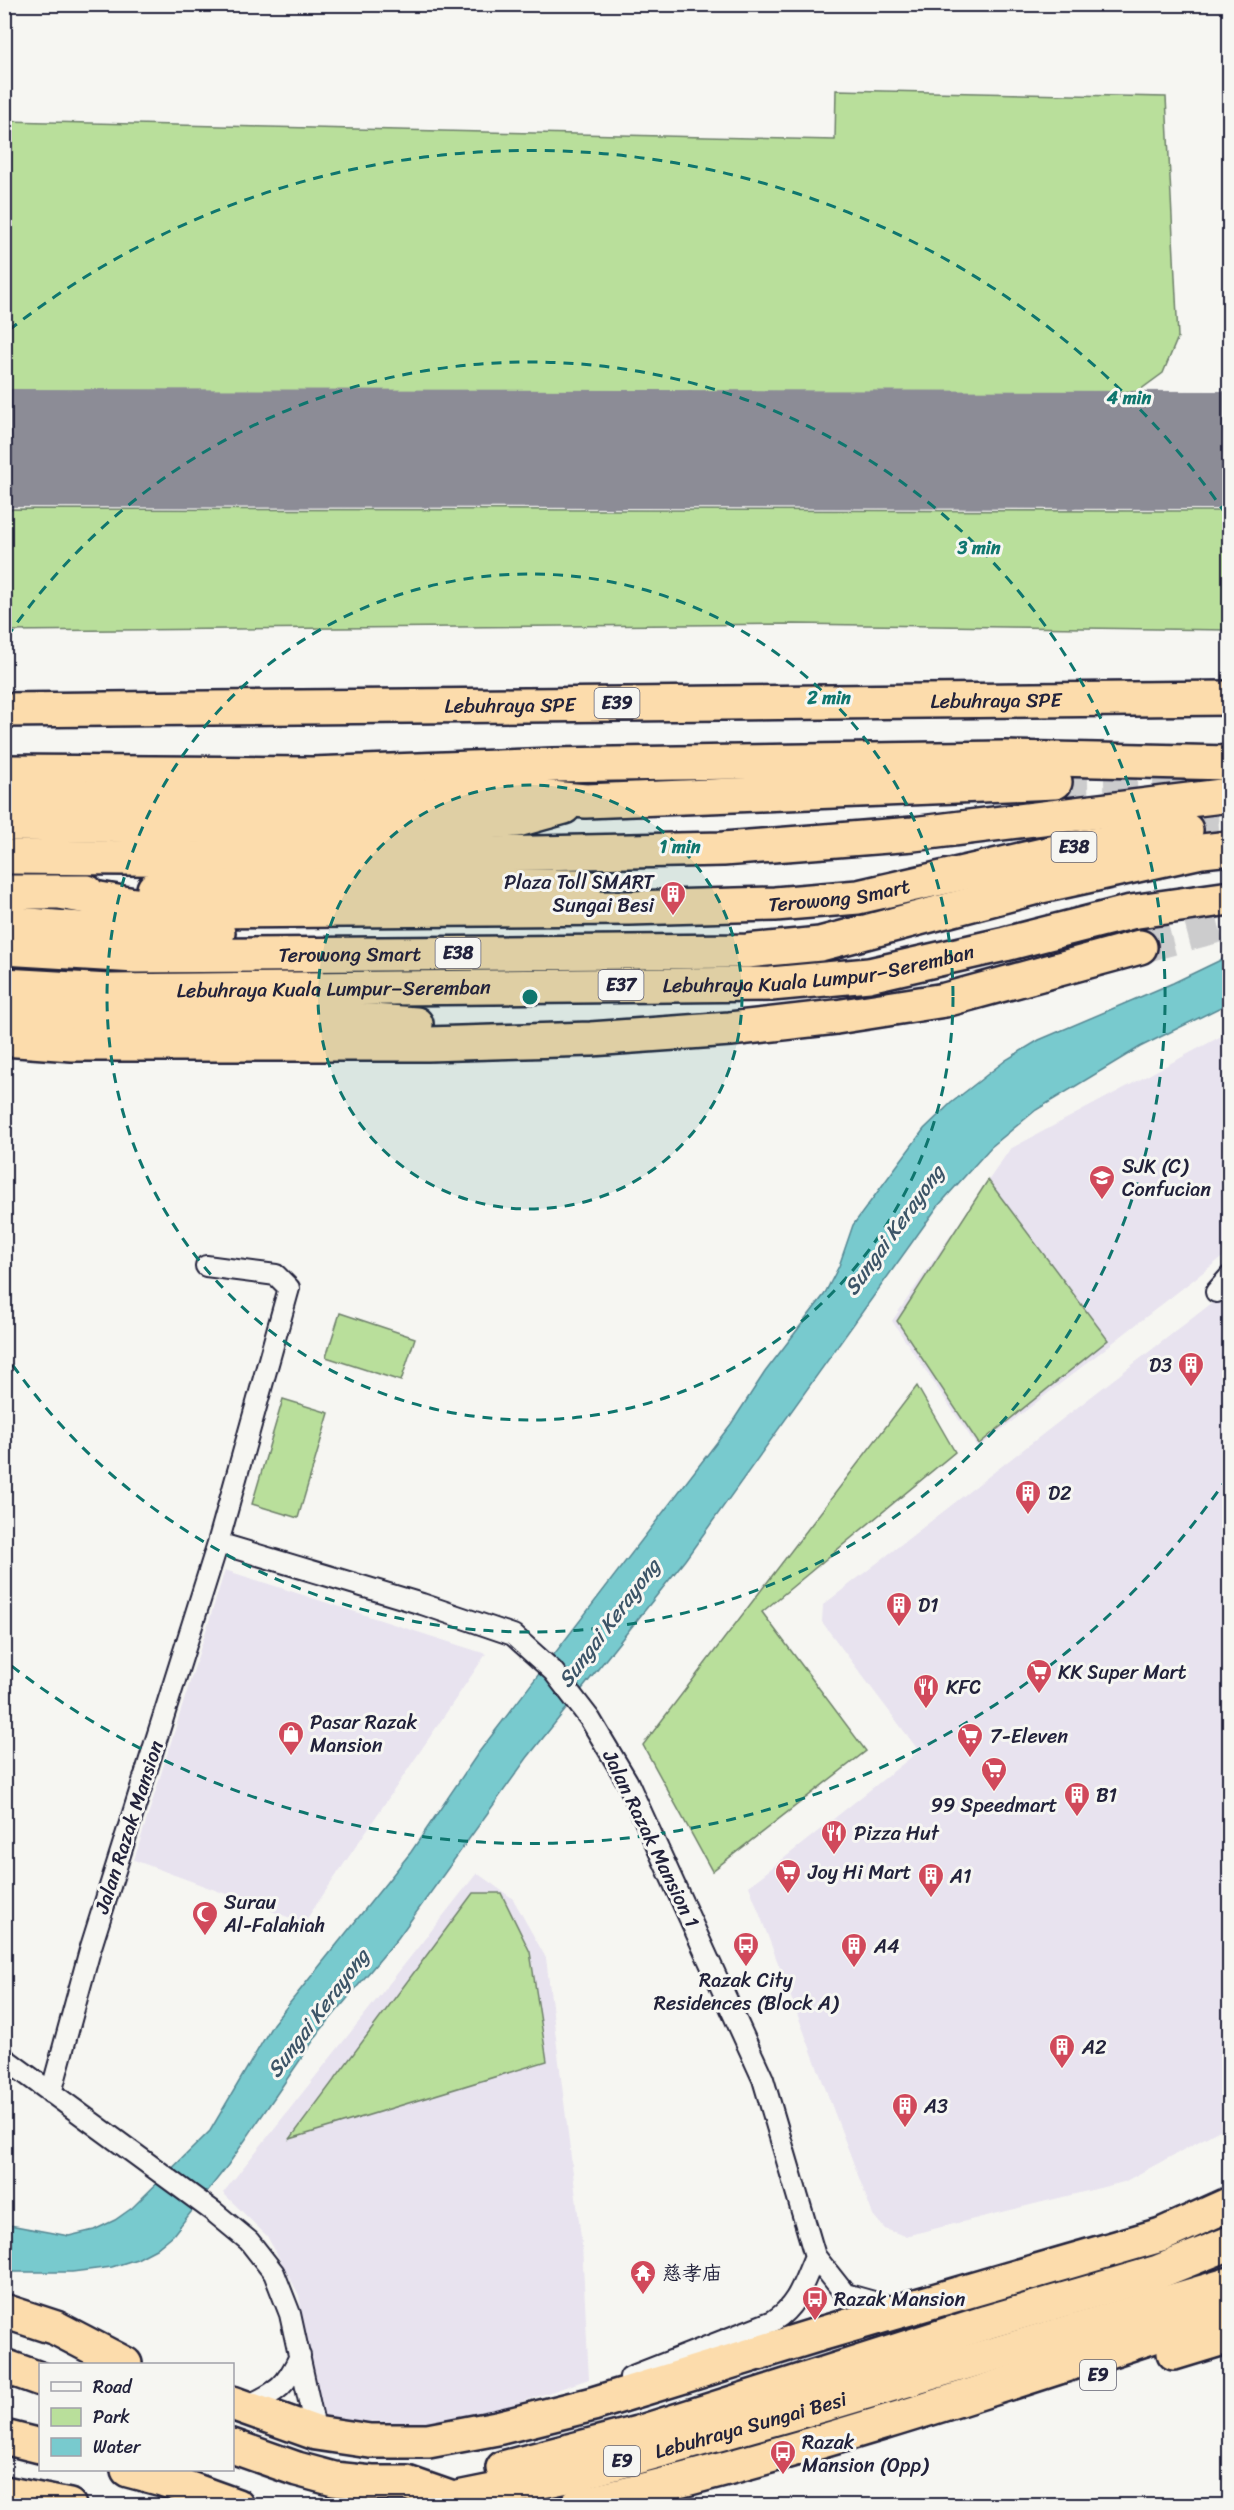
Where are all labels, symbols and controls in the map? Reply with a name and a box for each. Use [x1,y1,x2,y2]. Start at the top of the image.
text: 4 min [1106,382,1152,414]
text: 3 min [956,532,1001,564]
text: 2 min [806,682,851,714]
street label: Lebuhraya SPE [930,682,1064,718]
street label: Lebuhraya SPE [444,687,578,723]
road number: E39 [594,688,640,718]
text: 1 min [660,831,701,863]
road number: E38 [1052,832,1096,862]
place label: Plaza Toll SMART Sungai Besi [504,865,655,923]
street label: Terowong Smart [768,868,914,922]
building icon: Plaza Toll SMART Sungai Besi [658,879,688,917]
street label: Lebuhraya Kuala Lumpur–Seremban [663,934,978,1003]
street label: Terowong Smart [278,936,422,972]
road number: E38 [436,938,480,968]
street label: Lebuhraya Kuala Lumpur–Seremban [177,969,491,1008]
road number: E37 [598,970,644,1000]
centre of rings [520,987,540,1007]
place label: SJK (C) Confucian [1122,1149,1211,1207]
water label: Sungai Kerayong [833,1155,955,1304]
school or university icon: SJK (C) Confucian [1087,1163,1117,1201]
place label: D3 [1149,1348,1172,1383]
building icon: D3 [1176,1350,1206,1388]
place label: D2 [1048,1476,1072,1511]
building icon: D2 [1013,1478,1043,1516]
water label: Sungai Kerayong [547,1549,671,1696]
place label: D1 [918,1588,939,1623]
building icon: D1 [884,1590,914,1628]
place label: KK Super Mart [1058,1655,1187,1690]
supermarket icon: KK Super Mart [1024,1657,1054,1695]
place label: KFC [946,1670,981,1705]
restaurant icon: KFC [911,1672,941,1710]
place label: Pasar Razak Mansion [310,1705,418,1763]
shop icon: Pasar Razak Mansion [276,1719,306,1757]
place label: 7-Eleven [990,1719,1068,1754]
supermarket icon: 7-Eleven [955,1721,985,1759]
street label: Jalan Razak Mansion [84,1736,174,1919]
street label: Jalan Razak Mansion 1 [592,1743,709,1934]
supermarket icon: 99 Speedmart [979,1755,1009,1793]
place label: B1 [1096,1778,1117,1813]
building icon: B1 [1062,1780,1092,1818]
place label: 99 Speedmart [931,1788,1057,1823]
place label: Pizza Hut [854,1816,940,1851]
restaurant icon: Pizza Hut [819,1818,849,1856]
place label: Joy Hi Mart [807,1855,911,1890]
supermarket icon: Joy Hi Mart [773,1857,803,1895]
place label: A1 [949,1859,972,1894]
building icon: A1 [916,1861,946,1899]
place label: Surau Al-Falahiah [223,1885,325,1943]
mosque icon: Surau Al-Falahiah [190,1899,220,1937]
place label: A4 [873,1929,900,1964]
bus stop icon: Razak City Residences (Block A) [731,1930,761,1968]
building icon: A4 [839,1931,869,1969]
water label: Sungai Kerayong [256,1939,380,2086]
place label: Razak City Residences (Block A) [654,1963,839,2021]
place label: A2 [1081,2030,1107,2065]
building icon: A2 [1047,2032,1077,2070]
place label: A3 [923,2089,948,2124]
building icon: A3 [890,2091,920,2129]
place label: 慈孝庙 [662,2256,722,2291]
temple icon: 慈孝庙 [628,2258,658,2296]
place label: Razak Mansion [834,2282,965,2317]
bus stop icon: Razak Mansion [800,2284,830,2322]
road number: E9 [1080,2360,1116,2390]
legend [39,2363,234,2471]
text: Road [93,2371,133,2403]
street label: Lebuhraya Sungai Besi [650,2381,851,2469]
text: Park [93,2401,130,2433]
place label: Razak Mansion (Opp) [802,2425,929,2483]
text: Water [93,2431,142,2463]
bus stop icon: Razak Mansion (Opp) [768,2438,798,2476]
road number: E9 [604,2446,640,2476]

